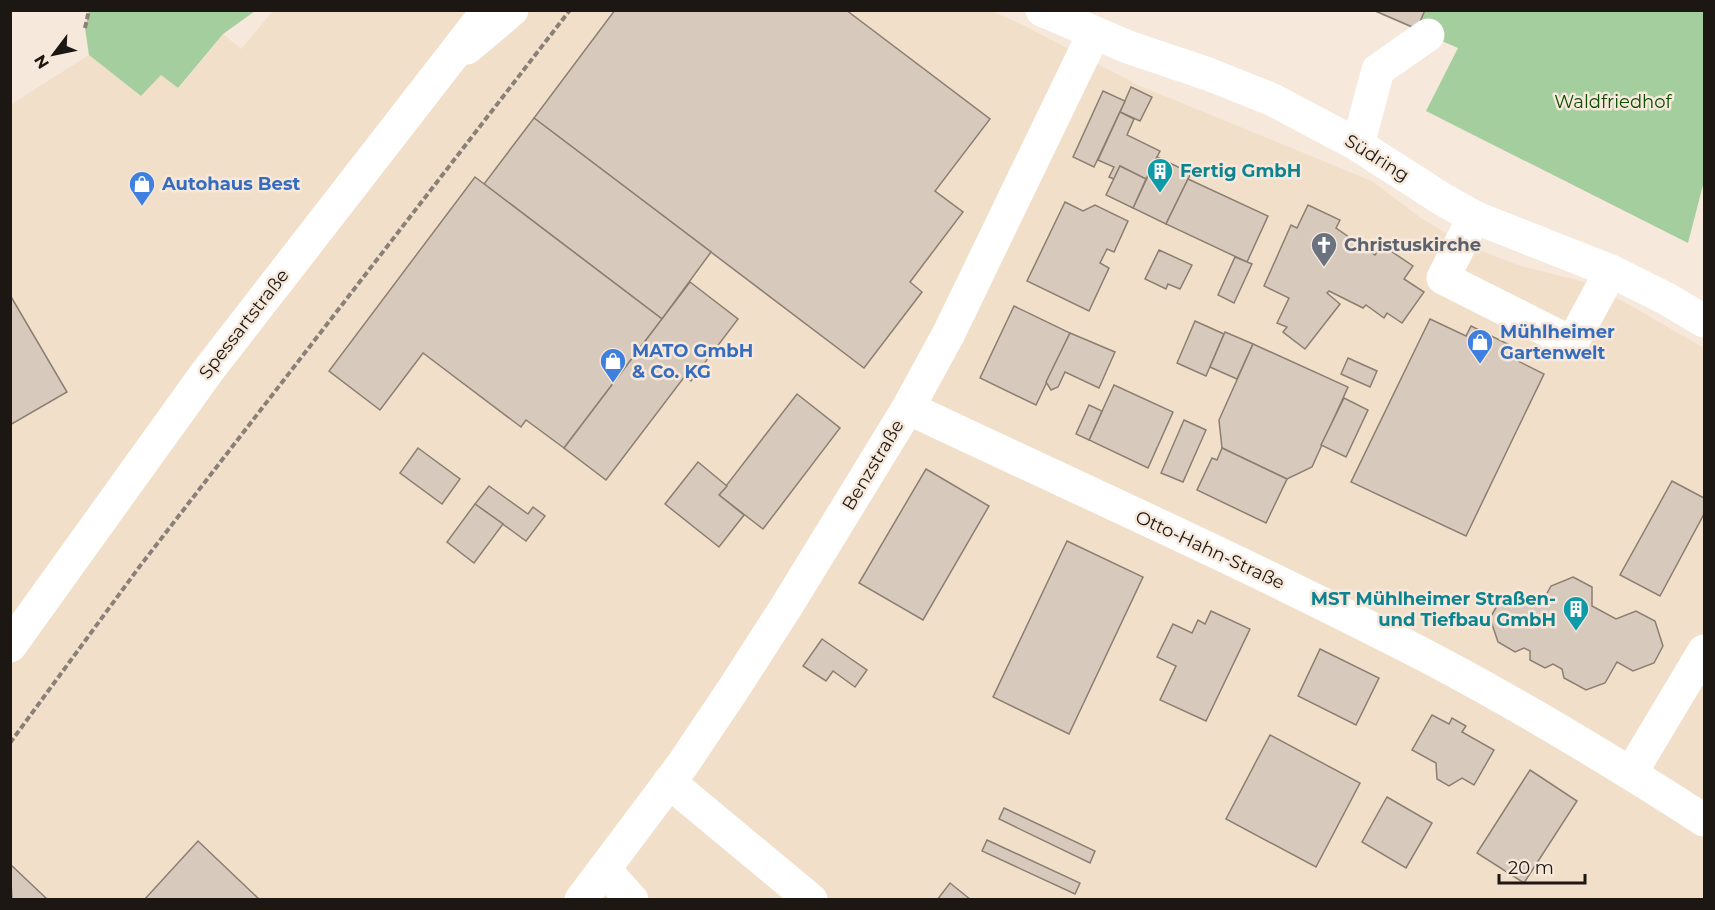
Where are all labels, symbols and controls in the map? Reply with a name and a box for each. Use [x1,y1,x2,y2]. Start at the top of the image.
north arrow [24,24,84,84]
text: N [30,51,53,72]
park label: Waldfriedhof [1554,91,1673,113]
street label: Südring [1341,130,1413,186]
building icon: Fertig GmbH [1145,156,1175,194]
place label: Fertig GmbH [1180,160,1301,182]
shop icon: Autohaus Best [127,169,157,207]
place label: Autohaus Best [161,173,301,195]
church icon: Christuskirche [1309,230,1339,268]
place label: Christuskirche [1344,234,1481,256]
street label: Spessartstraße [194,265,294,383]
place label: Mühlheimer Gartenwelt [1500,321,1615,364]
shop icon: Mühlheimer Gartenwelt [1465,327,1495,365]
place label: MATO GmbH & Co. KG [632,340,753,383]
shop icon: MATO GmbH & Co. KG [598,346,628,384]
street label: Benzstraße [837,416,909,514]
street label: Otto-Hahn-Straße [1132,506,1288,594]
place label: MST Mühlheimer Straßen- und Tiefbau GmbH [1311,588,1556,631]
building icon: MST Mühlheimer Straßen- und Tiefbau GmbH [1561,594,1591,632]
scale bar [1499,847,1584,885]
text: 20 m [1508,857,1554,879]

